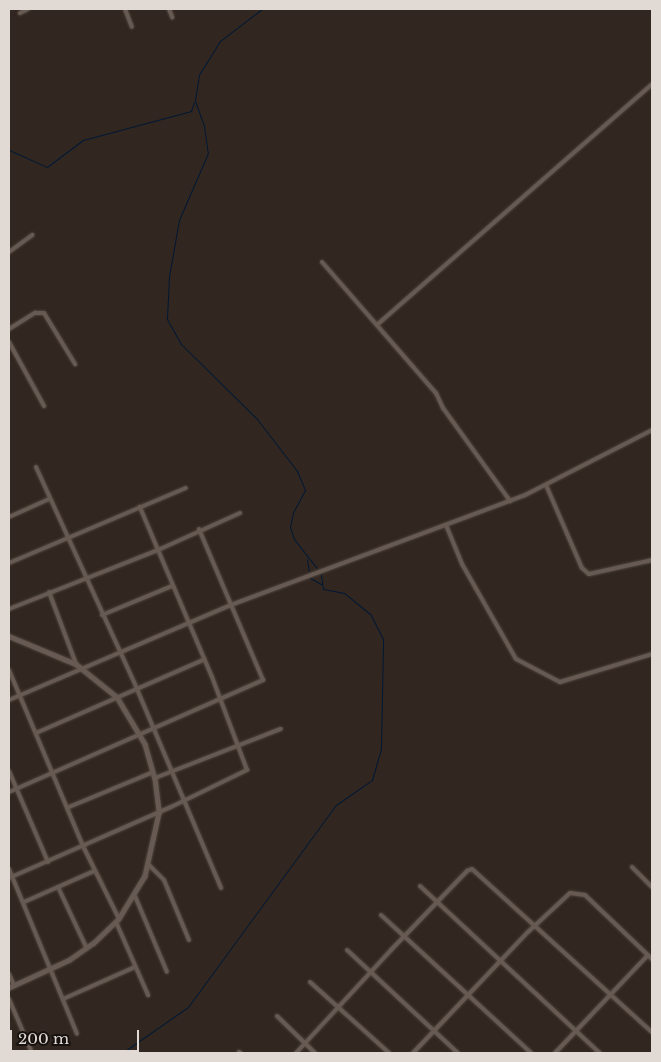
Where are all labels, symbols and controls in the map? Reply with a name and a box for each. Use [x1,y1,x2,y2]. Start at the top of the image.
scale bar [12,1020,141,1052]
text: 200 m [18,1029,69,1048]

